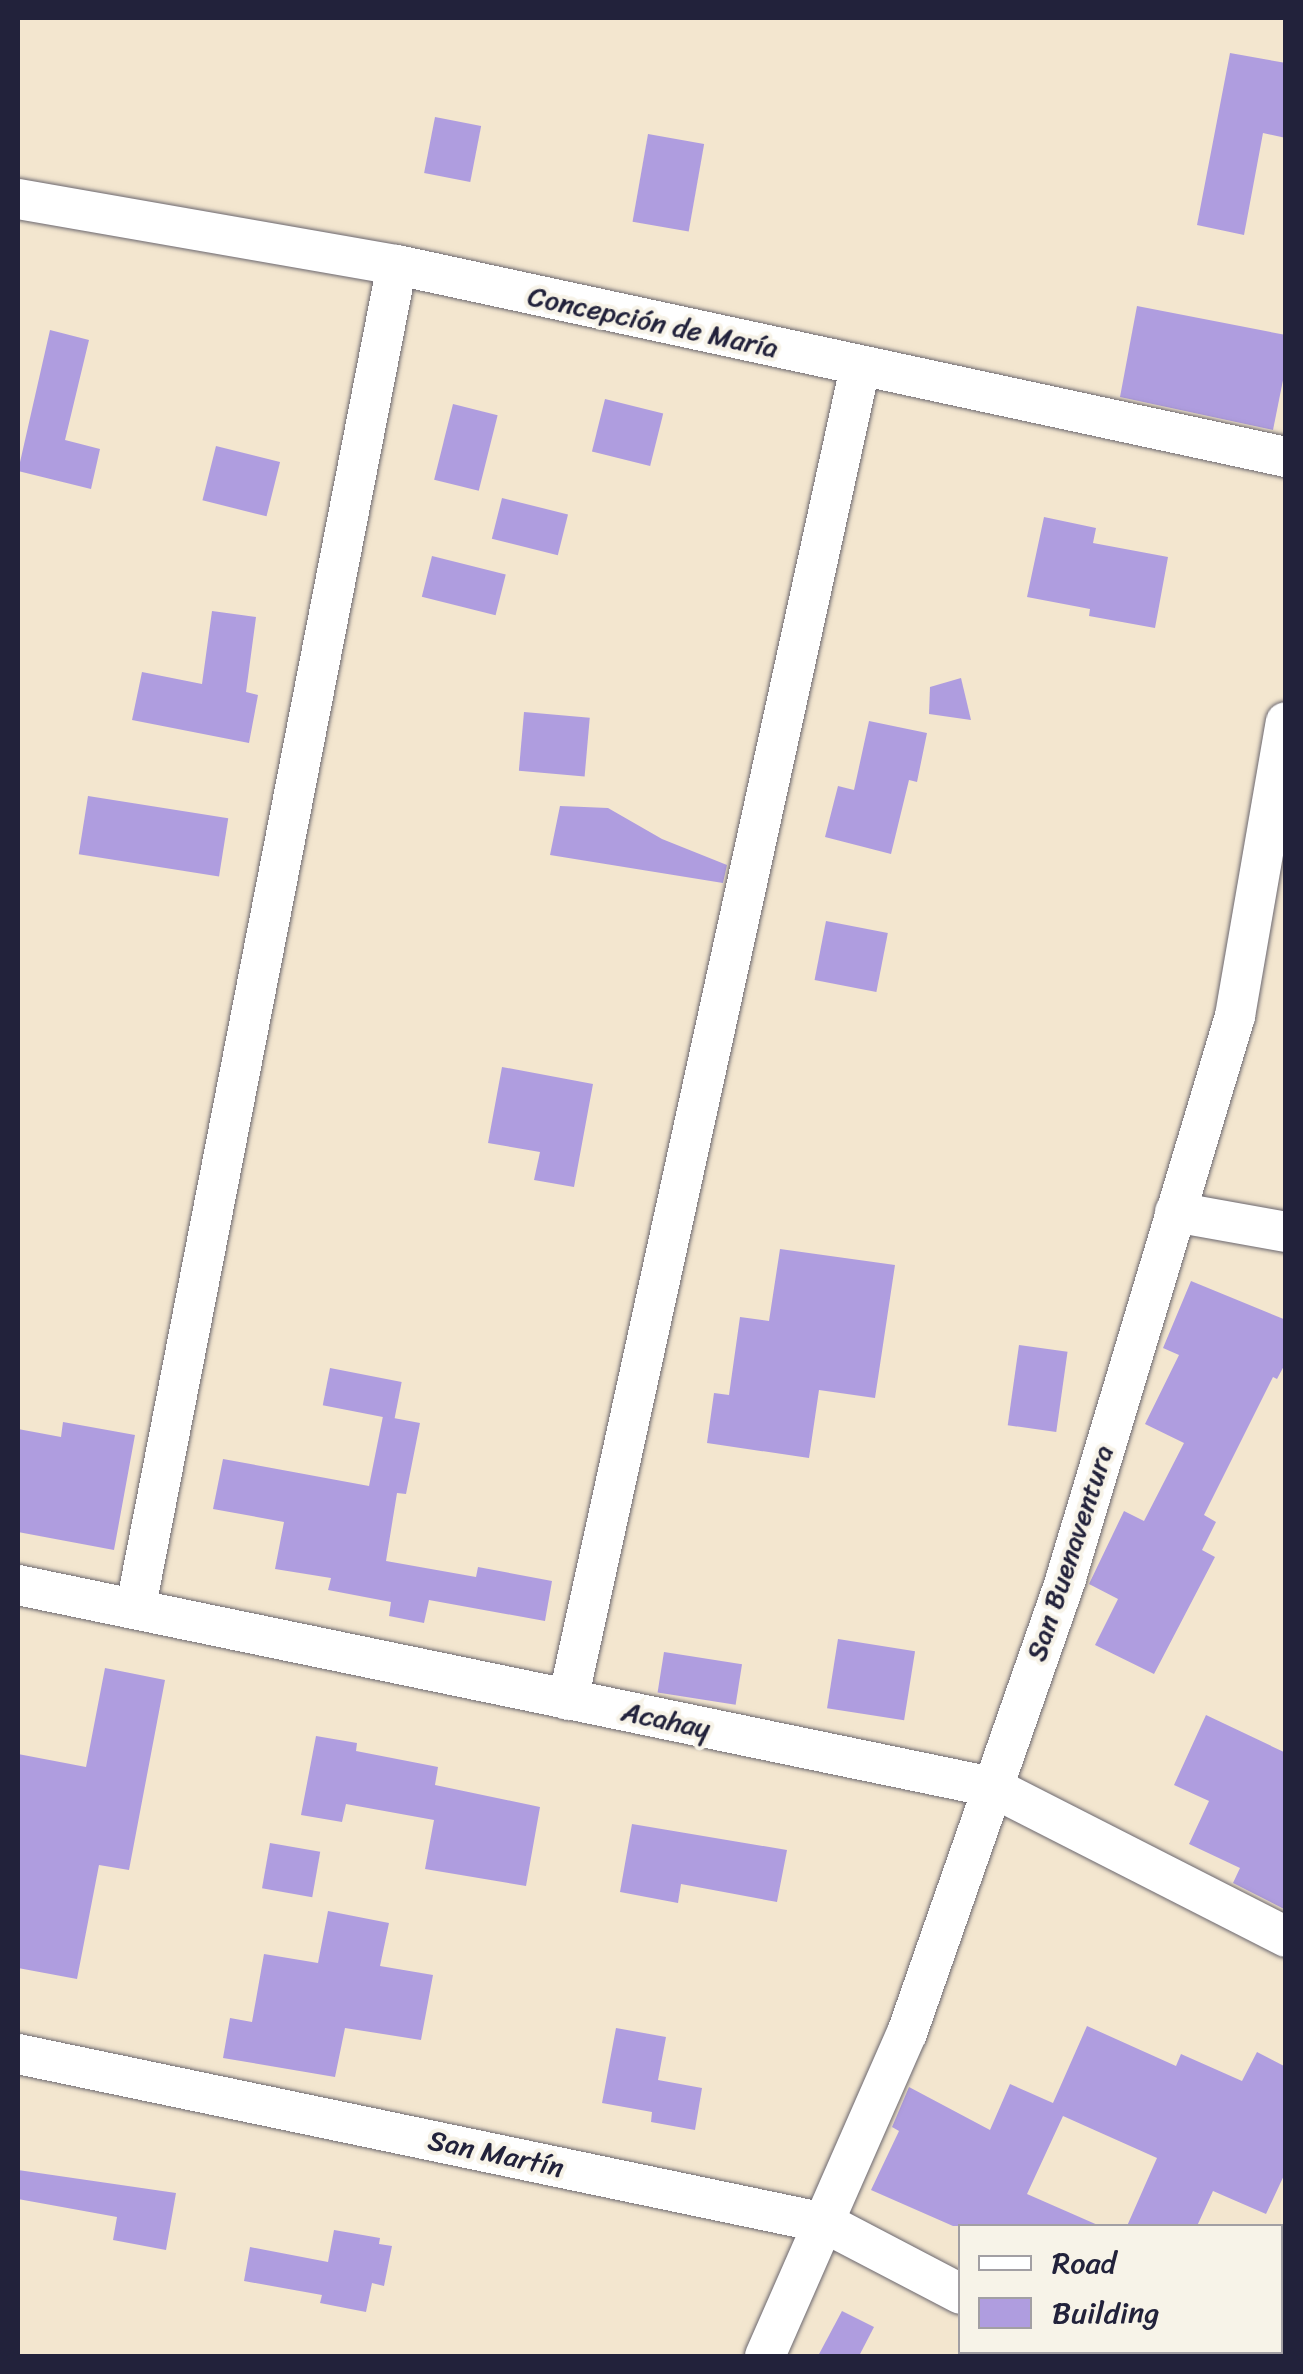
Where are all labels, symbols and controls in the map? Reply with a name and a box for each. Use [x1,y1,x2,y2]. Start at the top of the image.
street label: Concepción de María [525,279,781,365]
street label: San Buenaventura [1019,1441,1121,1665]
street label: Acahay [619,1694,713,1746]
street label: San Martín [425,2123,567,2185]
legend [958,2224,1283,2354]
text: Road [1052,2236,1116,2290]
text: Building [1052,2286,1159,2340]

